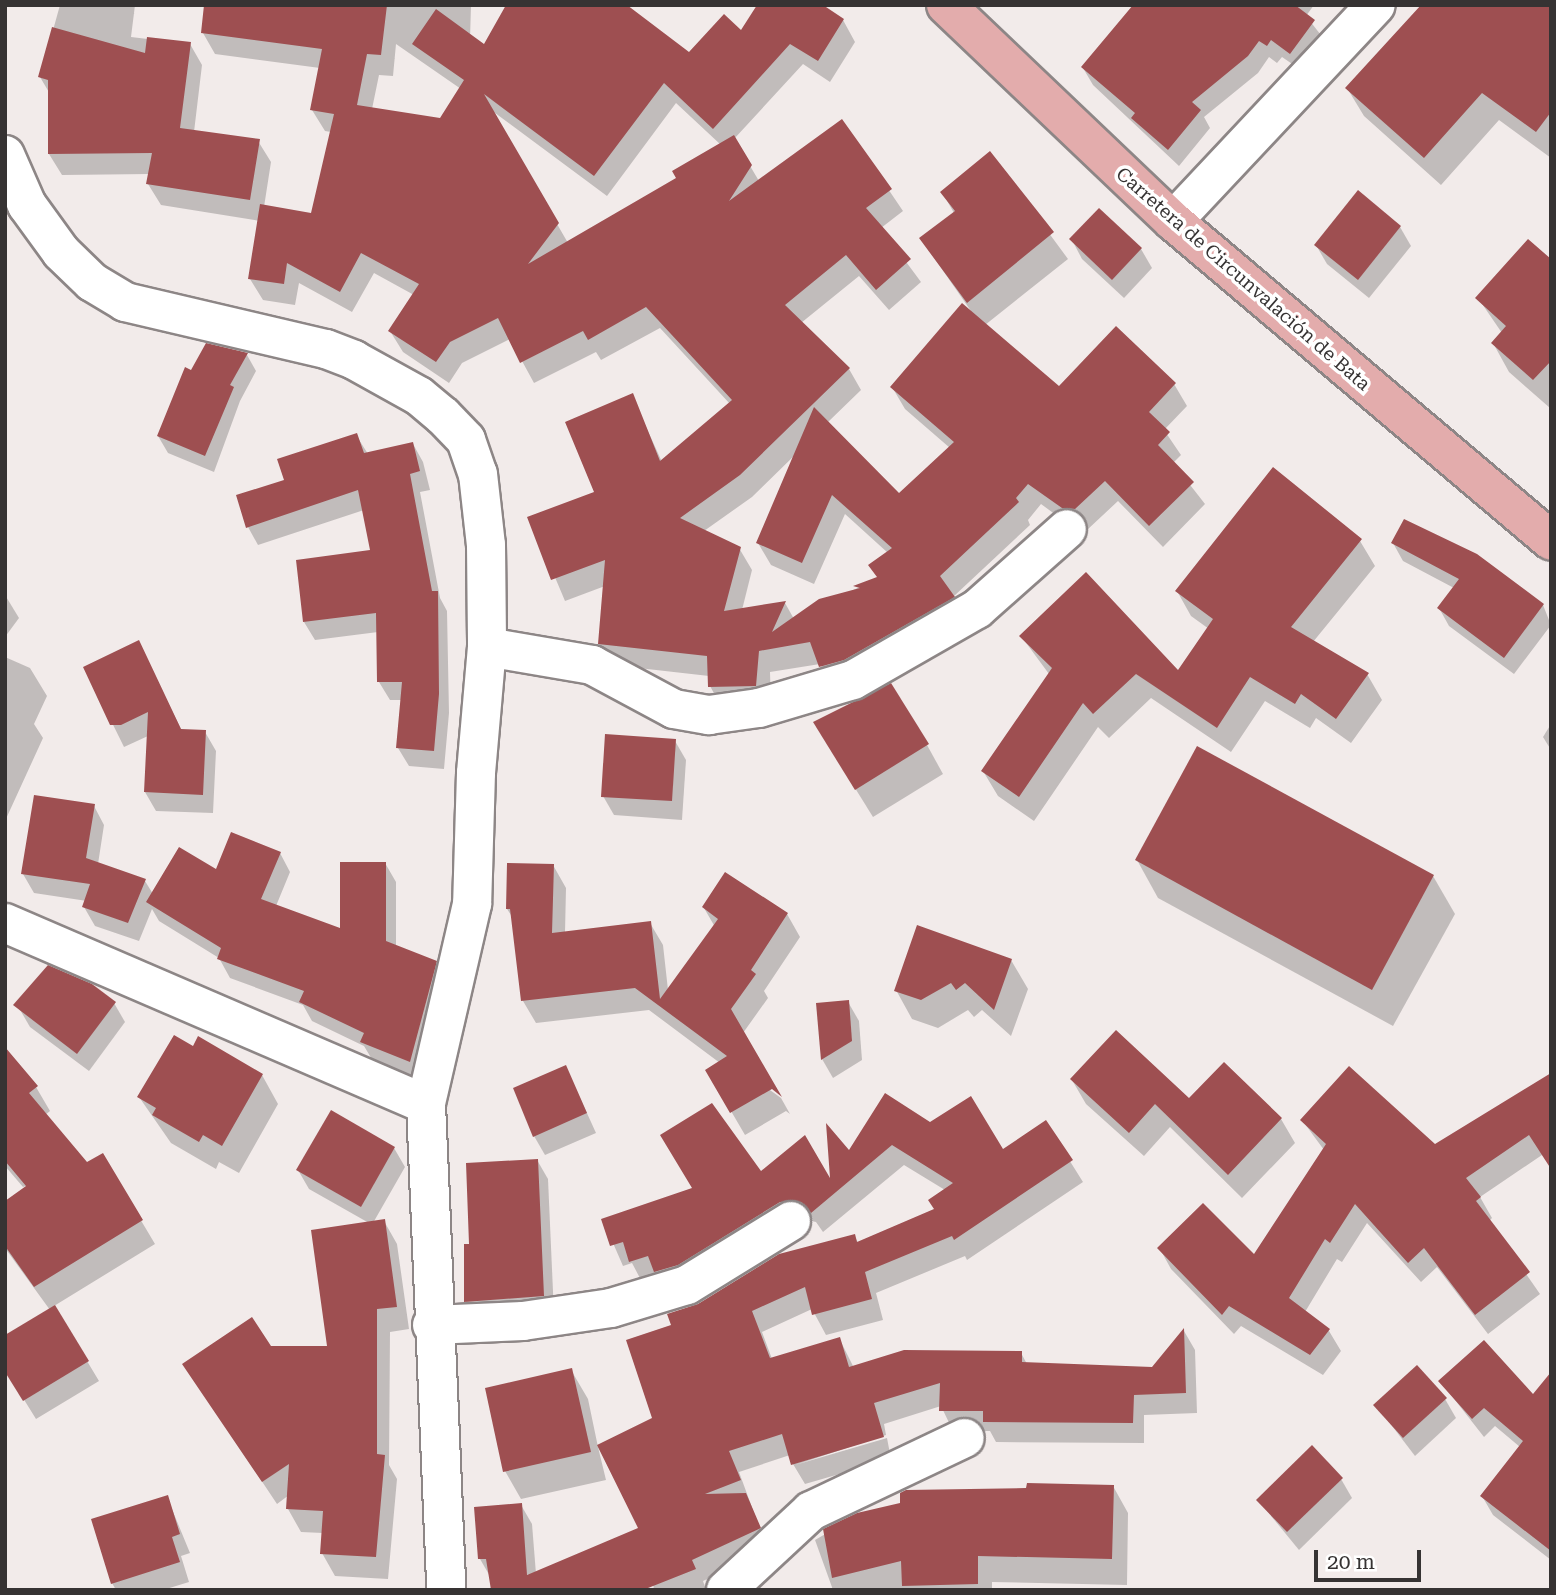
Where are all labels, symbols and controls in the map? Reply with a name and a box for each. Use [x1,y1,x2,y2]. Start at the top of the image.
street label: Carretera de Circunvalación de Bata [1111,162,1375,396]
scale bar [1318,1536,1425,1580]
text: 20 m [1327,1550,1375,1574]

